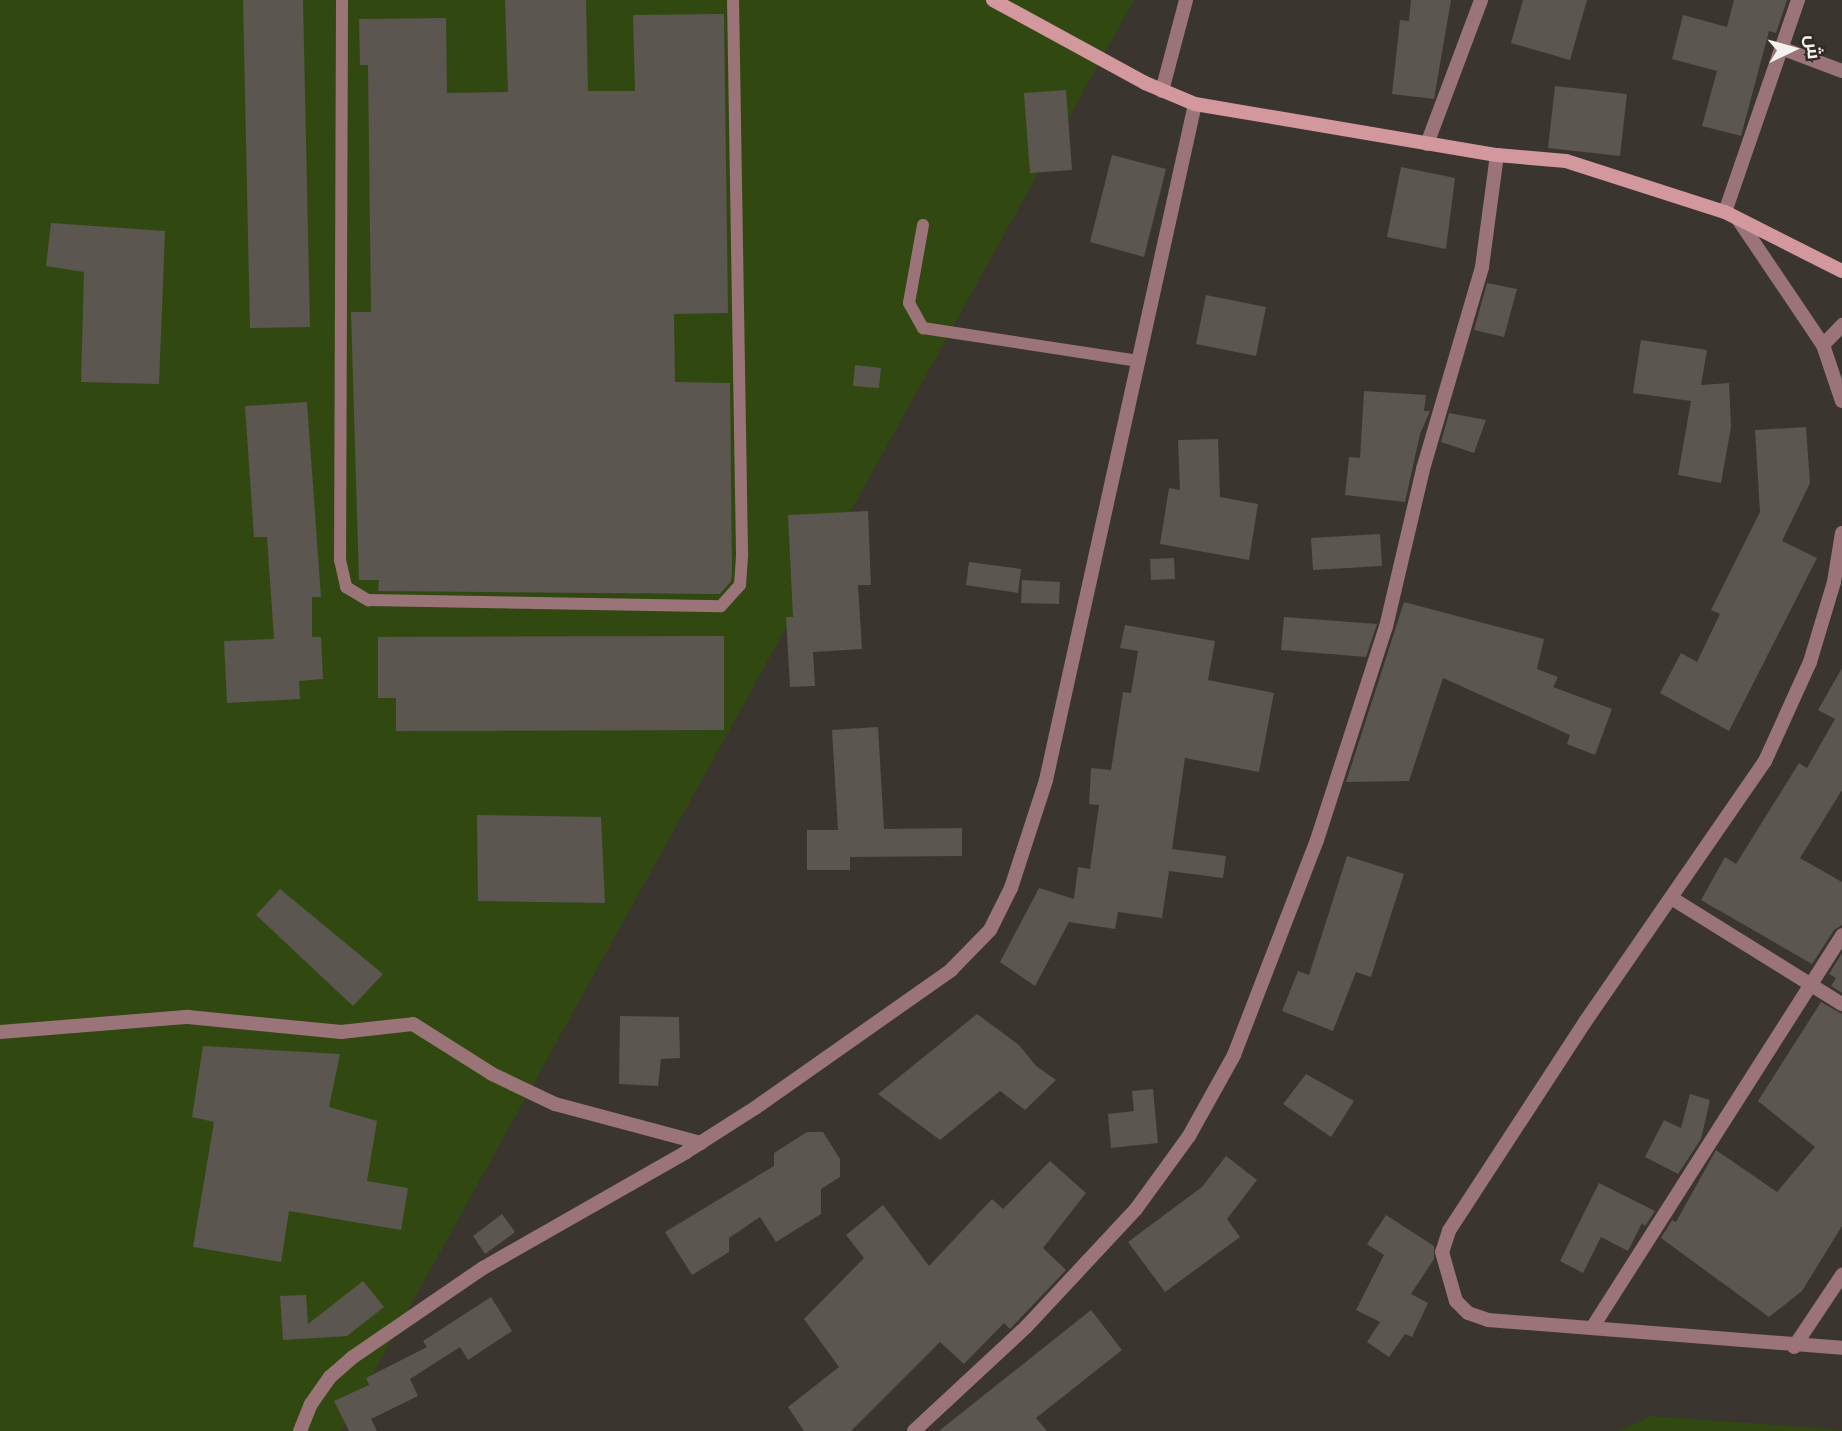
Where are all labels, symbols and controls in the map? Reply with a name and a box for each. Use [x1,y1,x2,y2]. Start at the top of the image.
north arrow [1758,14,1828,84]
text: ش [1801,34,1827,60]

